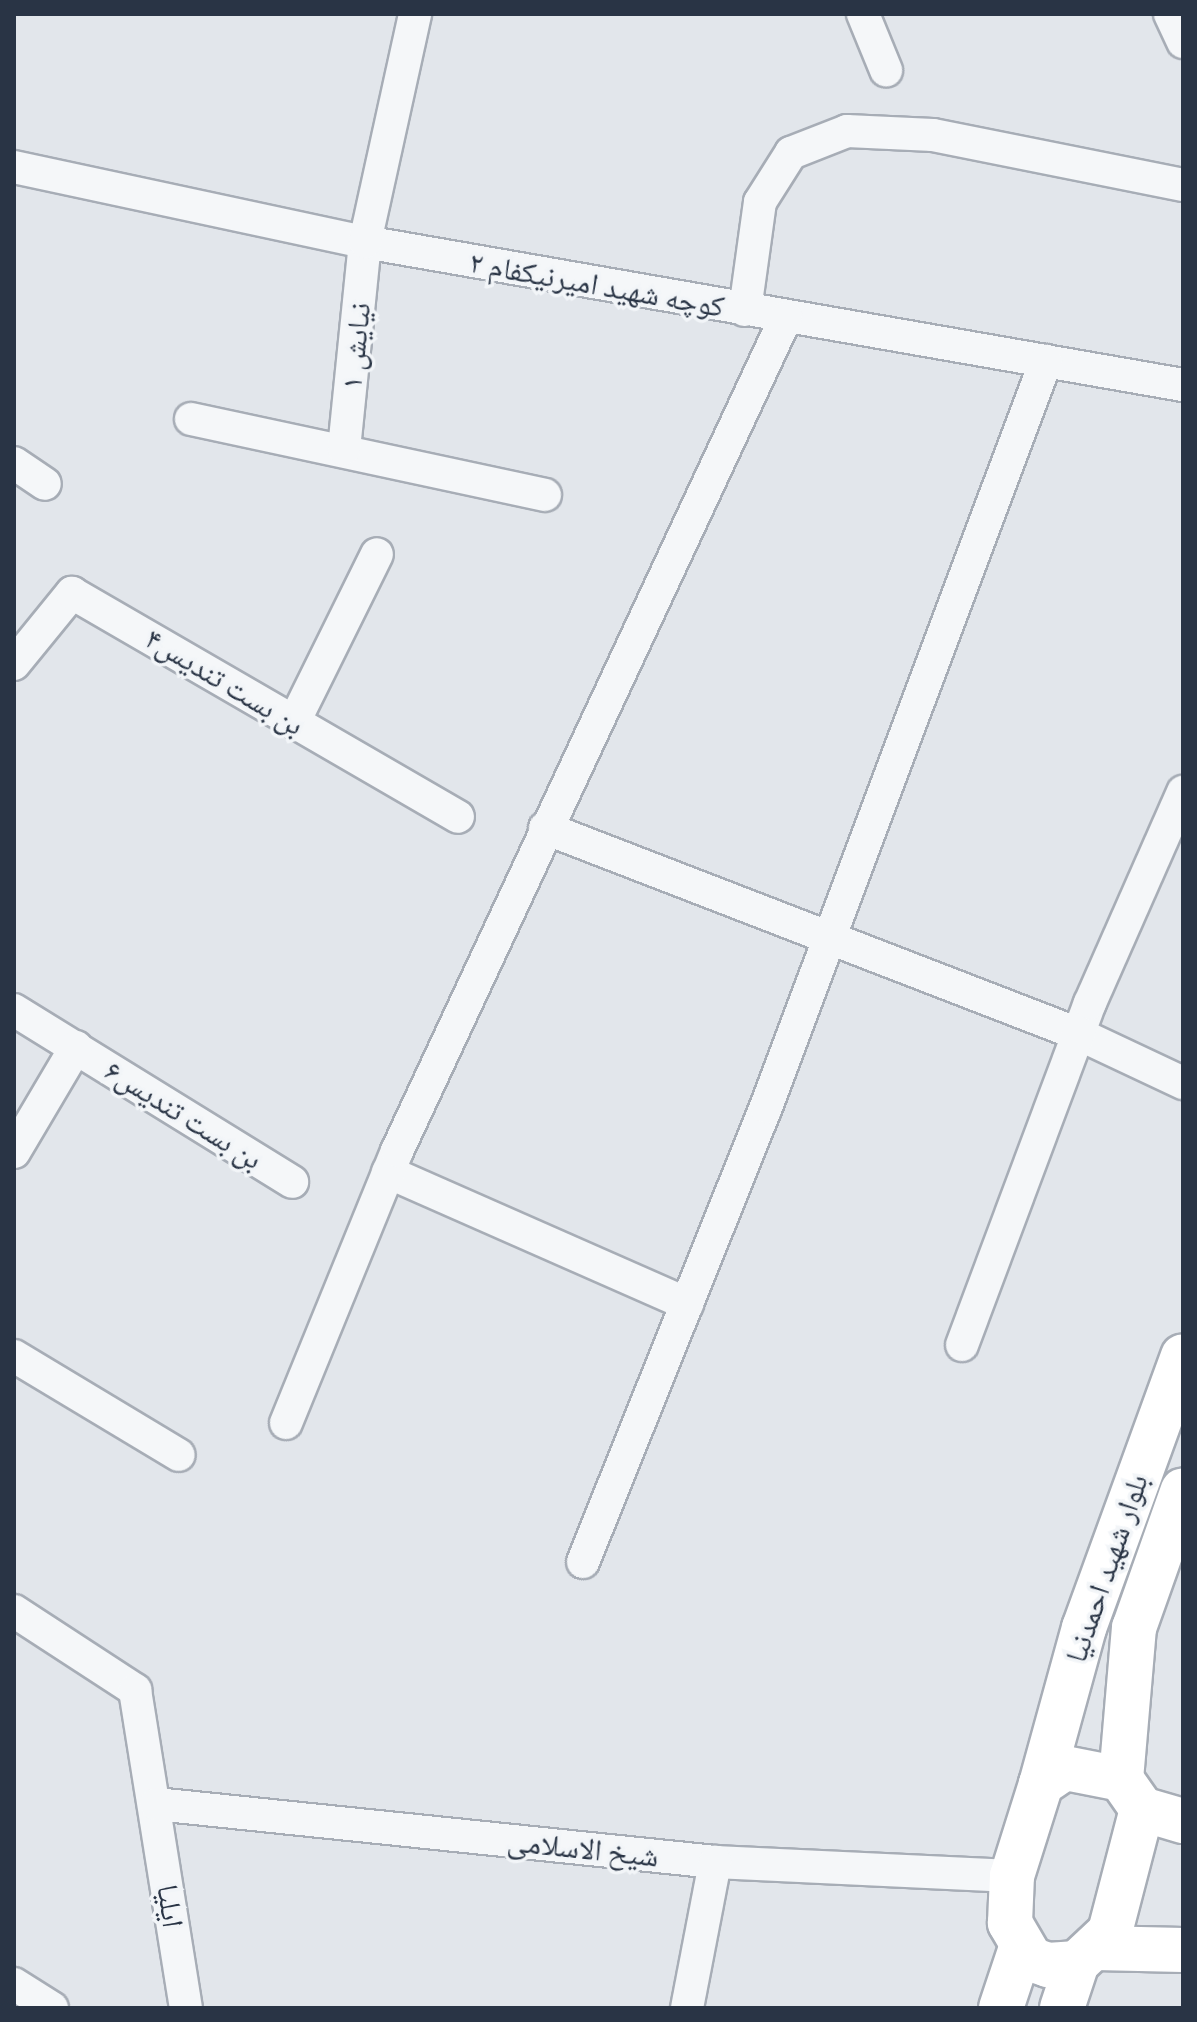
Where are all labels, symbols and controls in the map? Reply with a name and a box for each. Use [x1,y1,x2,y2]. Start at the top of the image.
street label: کوچه شهید امیرنیکفام ۲ [467,244,727,324]
street label: نیایش ۱ [333,301,377,391]
street label: بن بست تندیس۴ [139,620,311,742]
street label: بن بست تندیس۶ [99,1051,269,1177]
street label: بلوار شهید احمدنیا [1057,1469,1155,1667]
street label: شیخ الاسلامی [506,1822,660,1874]
street label: ایلیا [150,1882,192,1930]

